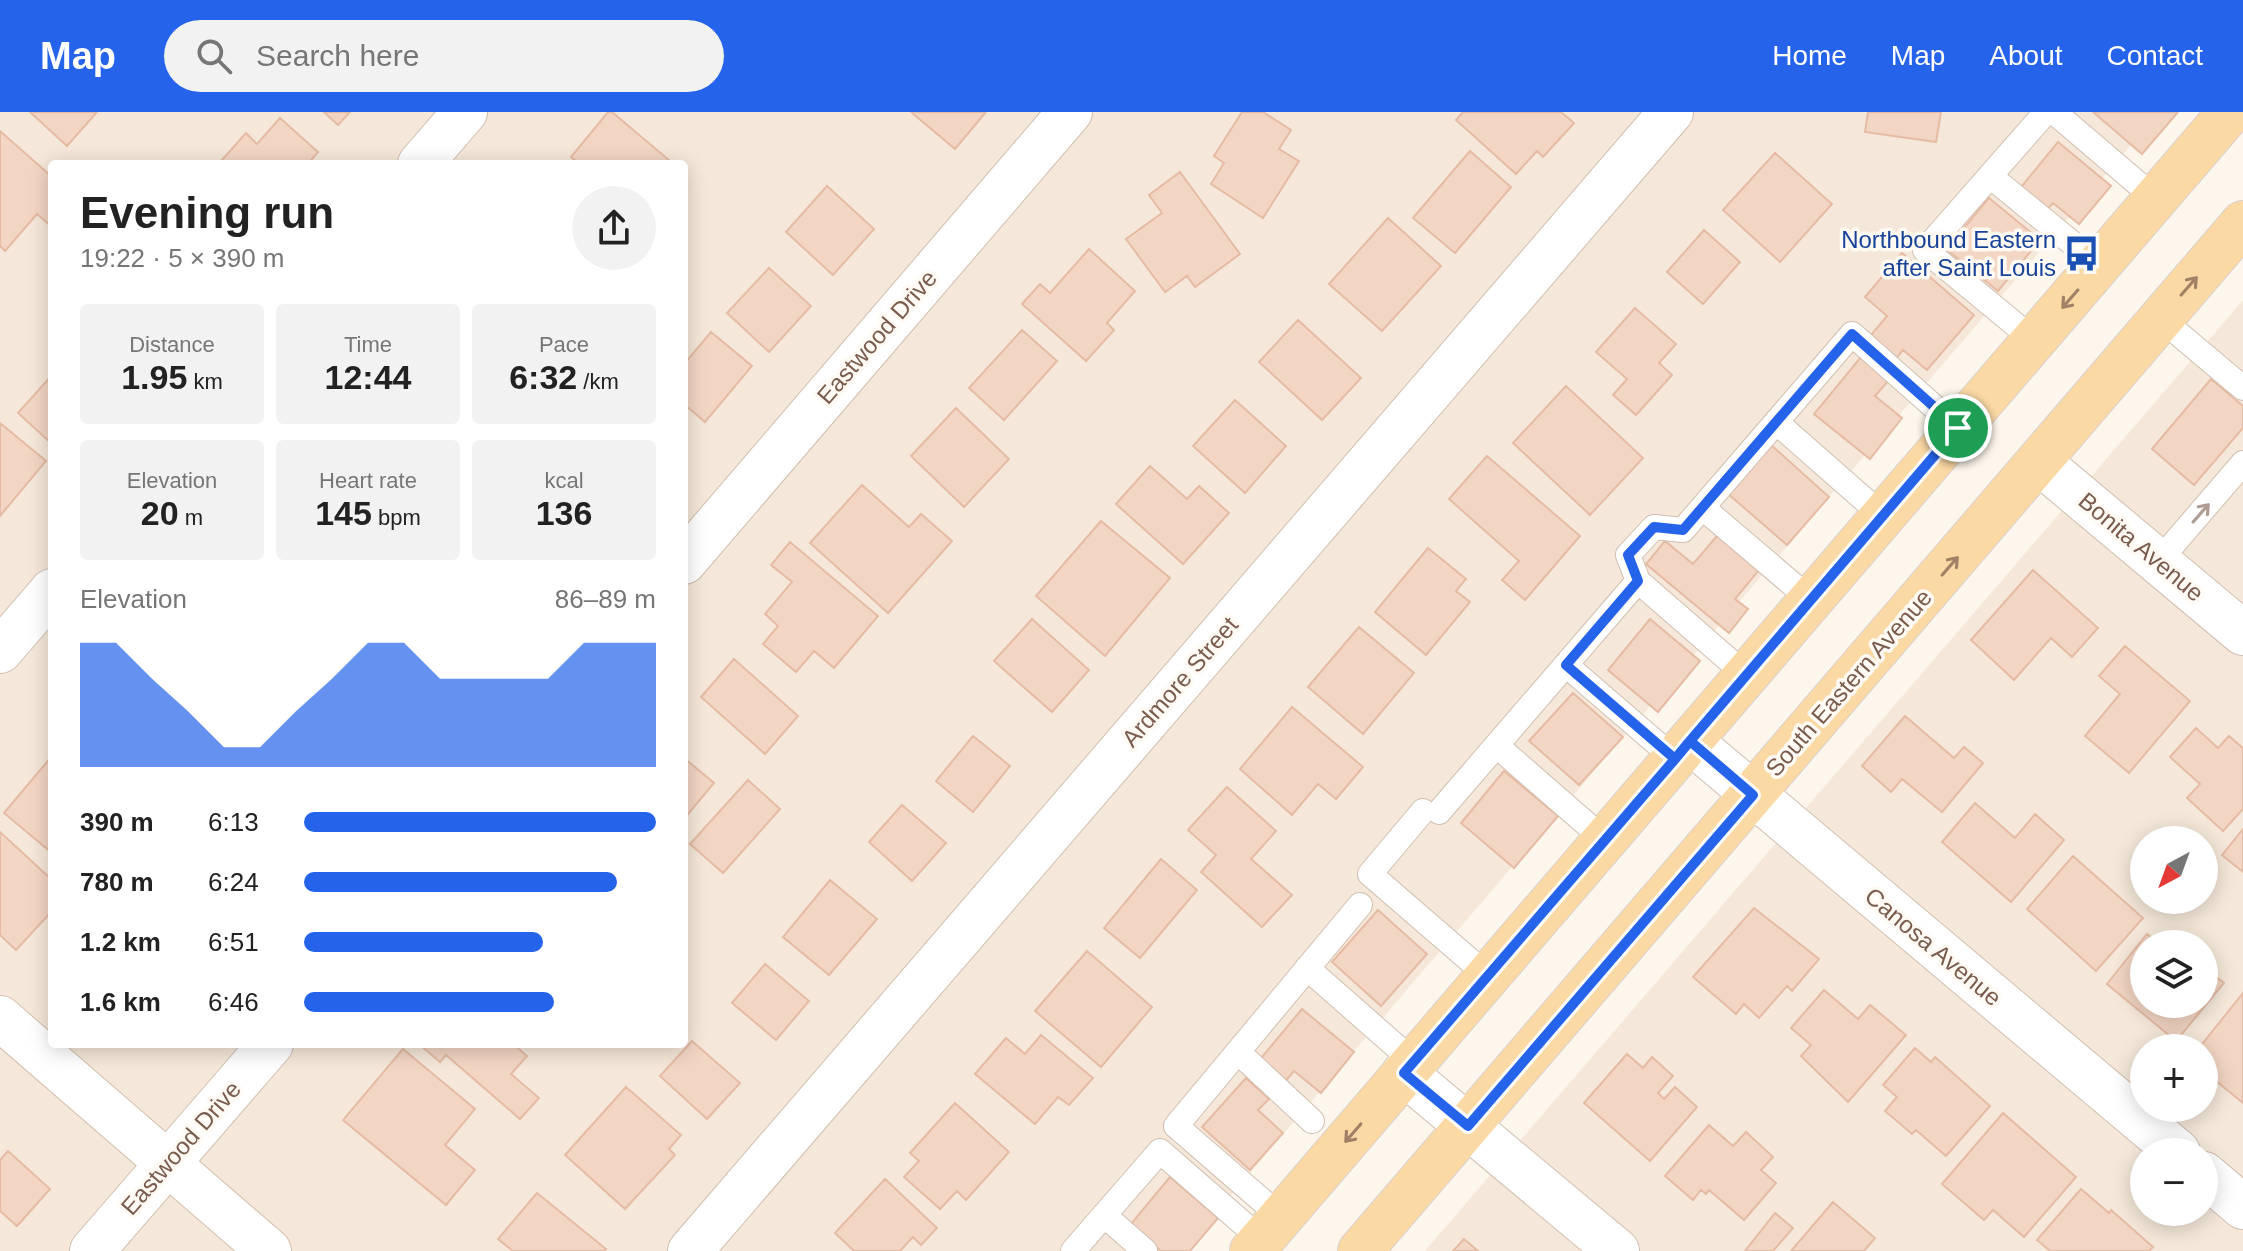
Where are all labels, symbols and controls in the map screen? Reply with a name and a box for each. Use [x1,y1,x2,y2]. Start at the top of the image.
search box [164,20,724,92]
icon: search [192,34,236,78]
text: Map [40,35,116,77]
text: Search here [256,39,419,72]
text: Home [1772,40,1847,71]
text: Map [1891,40,1945,71]
text: About [1989,40,2063,71]
text: Contact [2107,40,2203,71]
button: share [572,186,656,270]
text: Evening run [80,188,334,237]
place label: Northbound Eastern after Saint Louis [1841,226,2056,281]
bus stop icon: Northbound Eastern after Saint Louis [2063,235,2101,273]
text: 19:22 · 5 × 390 m [80,243,285,273]
street label: Eastwood Drive [811,264,942,409]
one-way arrow [2180,277,2198,297]
one-way arrow [2061,288,2079,309]
text: Distance [129,332,215,357]
text: Time [344,332,392,357]
text: Pace [539,332,589,357]
text: 1.95 [121,358,187,396]
text: 12:44 [325,358,411,396]
text: 6:32 [509,358,577,396]
text: km [187,369,223,394]
text: /km [577,369,619,394]
pin [1924,394,1992,462]
icon: arrive [1936,406,1980,450]
text: Elevation [127,468,217,493]
text: Heart rate [319,468,417,493]
text: kcal [544,468,584,493]
street label: Bonita Avenue [2074,487,2209,607]
text: 20 [141,494,179,532]
text: 145 [315,494,372,532]
text: 136 [536,494,592,532]
one-way arrow [2191,503,2209,523]
text: m [179,505,203,530]
text: bpm [372,505,421,530]
one-way arrow [1940,556,1958,576]
text: Elevation [80,584,187,614]
text: 86–89 m [555,584,656,614]
street label: South Eastern Avenue [1760,584,1937,781]
street label: Ardmore Street [1116,611,1243,752]
text: 390 m [80,807,154,837]
text: 6:13 [208,807,259,837]
north arrow [2130,826,2218,914]
map controls [2130,826,2218,1226]
text: 780 m [80,867,154,897]
text: 6:24 [208,867,259,897]
street label: Canosa Avenue [1860,882,2007,1011]
text: 1.2 km [80,927,161,957]
text: 6:51 [208,927,259,957]
button: layers [2130,930,2218,1018]
text: 1.6 km [80,987,161,1017]
text: 6:46 [208,987,259,1017]
button: + [2130,1034,2218,1122]
street label: Eastwood Drive [115,1075,246,1220]
one-way arrow [1345,1122,1363,1142]
button: − [2130,1138,2218,1226]

